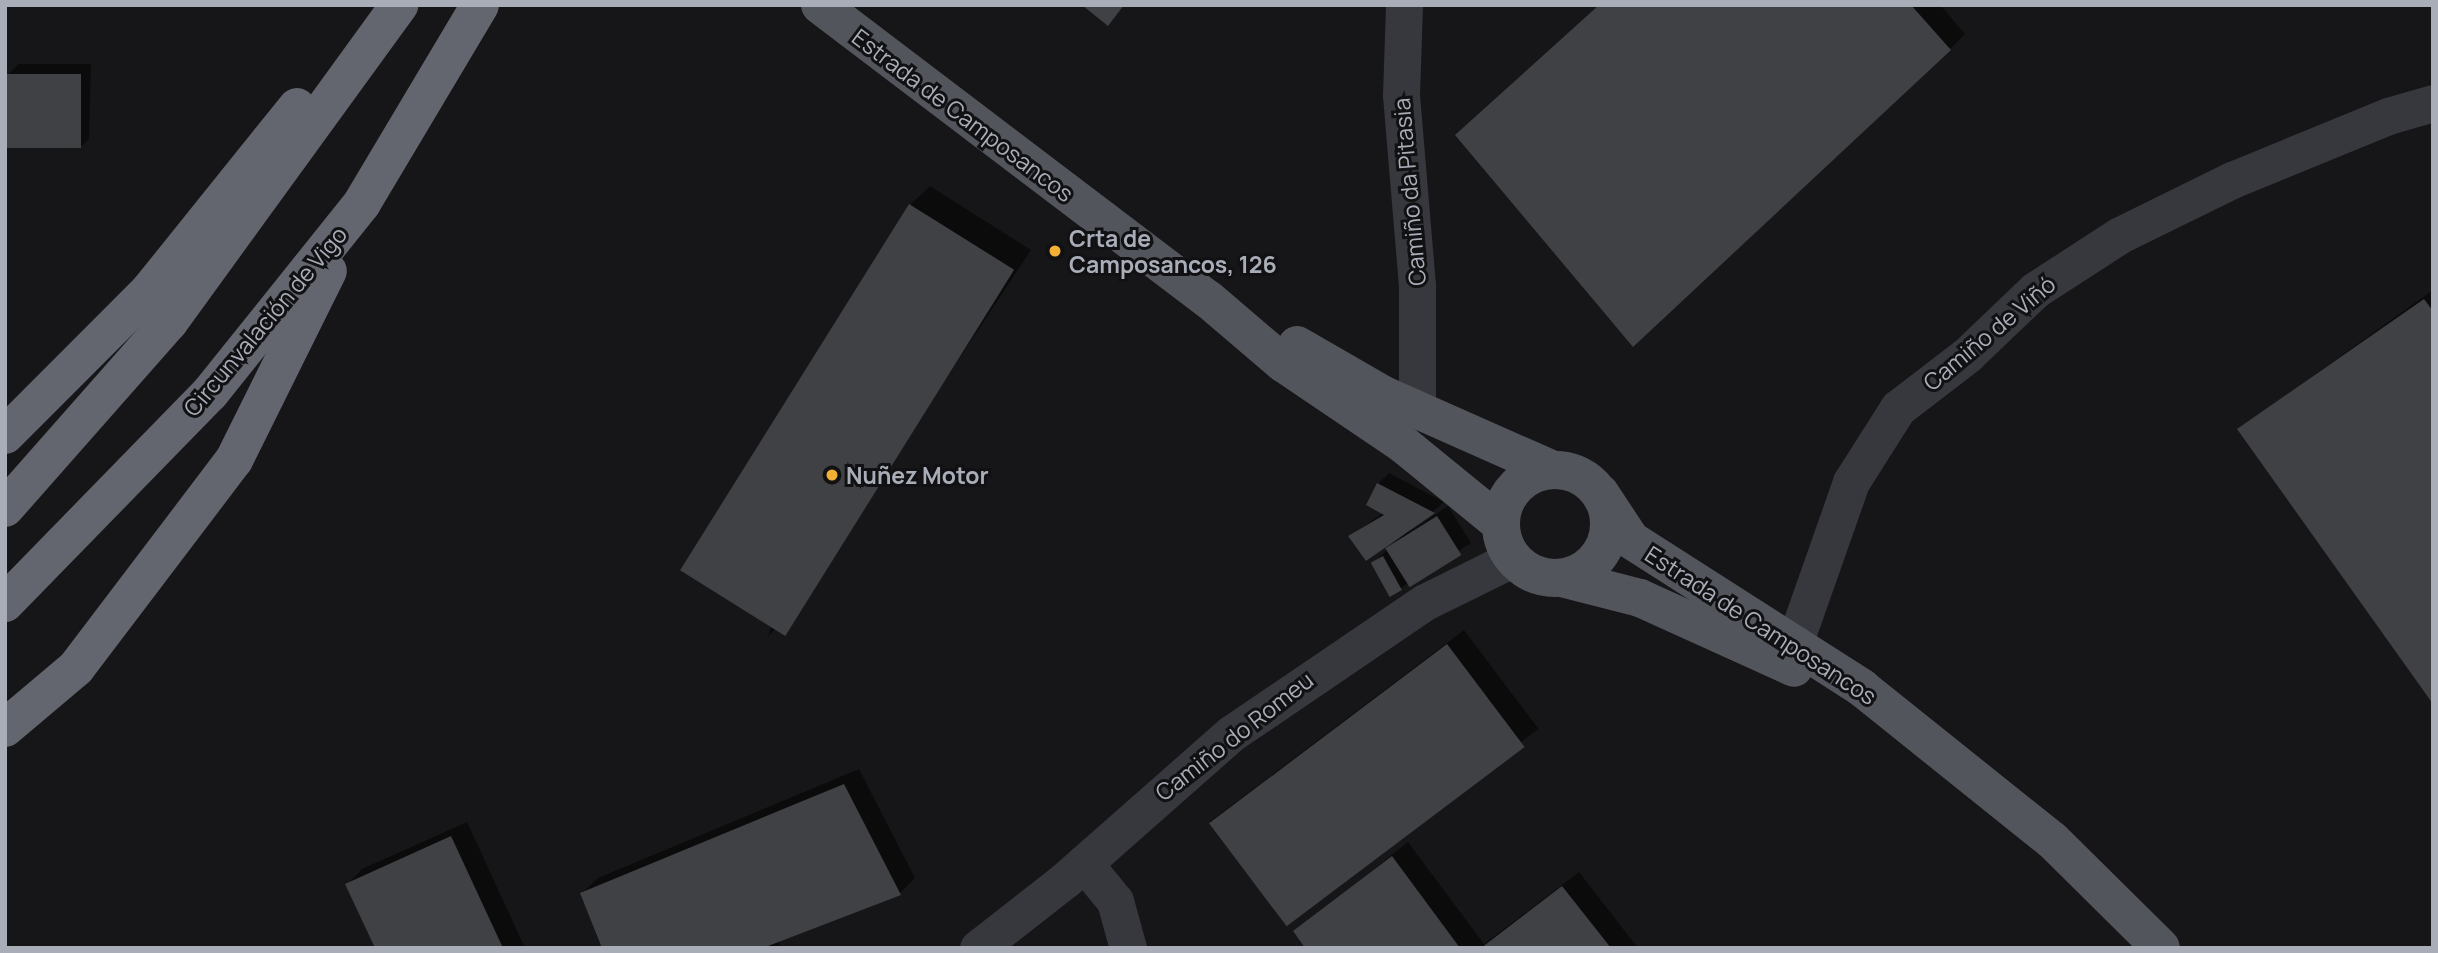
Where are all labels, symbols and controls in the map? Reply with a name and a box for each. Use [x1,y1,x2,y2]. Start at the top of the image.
street label: Estrada de Camposancos [847,23,1079,207]
street label: Camiño da Pitasia [1387,97,1431,287]
street label: Circunvalación de Vigo [178,221,352,421]
place label: Crta de Camposancos, 126 [1069,224,1277,278]
marker: Crta de Camposancos, 126 [1047,243,1063,259]
street label: Camiño de Viñó [1917,270,2061,396]
place label: Nuñez Motor [846,461,989,489]
marker: Nuñez Motor [824,467,840,483]
street label: Estrada de Camposancos [1640,540,1882,710]
street label: Camiño do Romeu [1150,666,1318,806]

